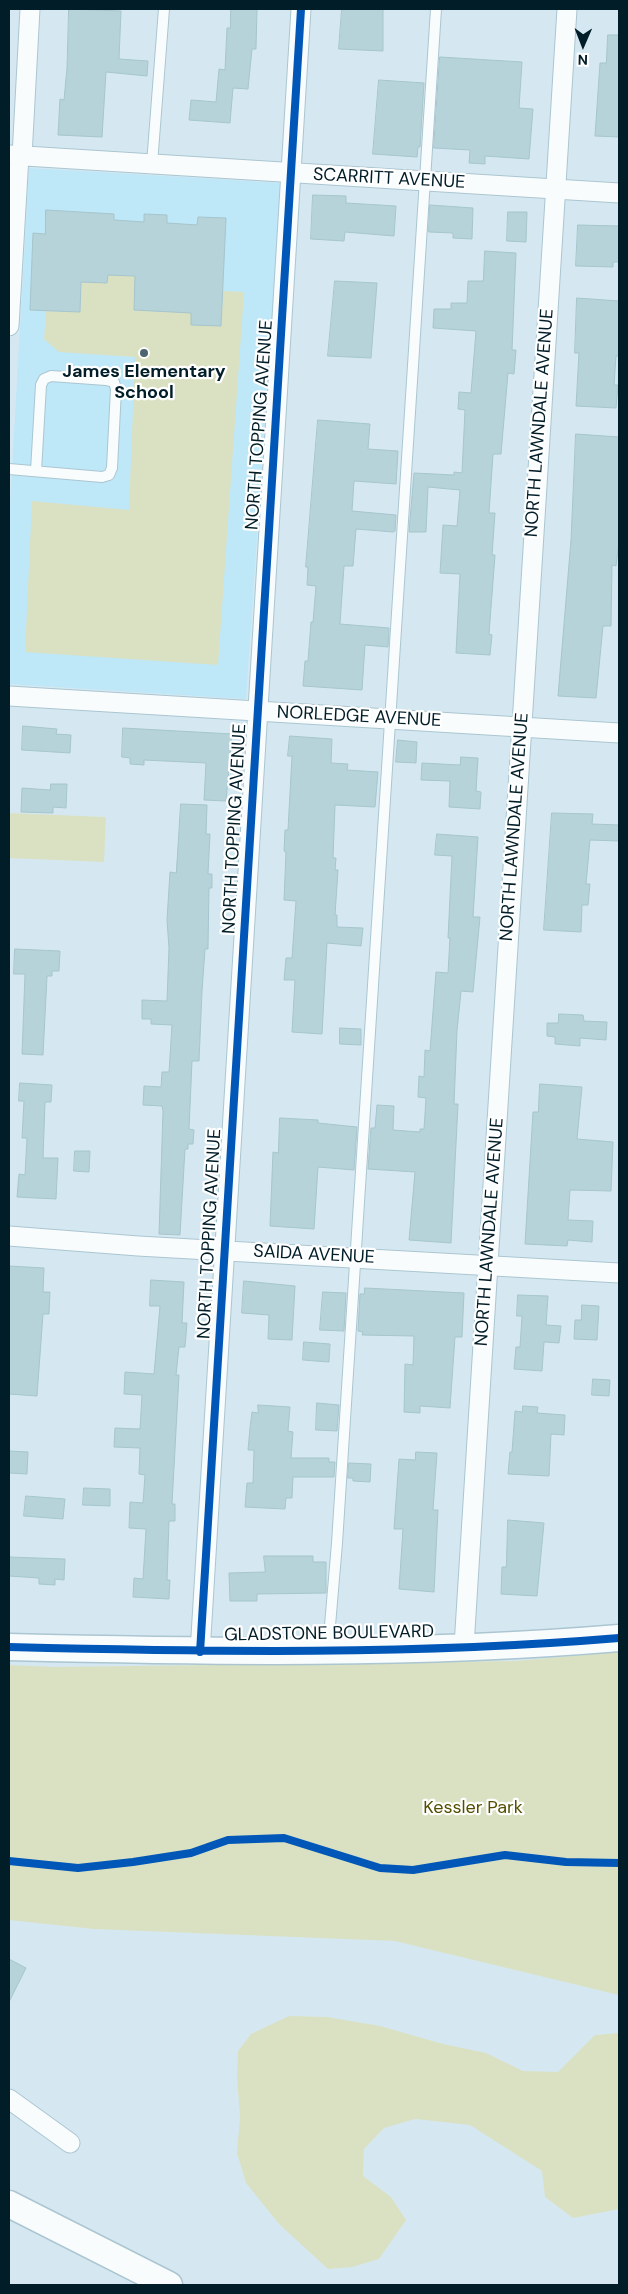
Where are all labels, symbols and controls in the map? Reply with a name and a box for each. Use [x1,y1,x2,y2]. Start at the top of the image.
north arrow [558,20,608,70]
text: N [577,51,588,69]
street label: SCARRITT AVENUE [312,164,466,194]
street label: NORTH LAWNDALE AVENUE [521,308,559,538]
street label: NORTH TOPPING AVENUE [242,319,278,531]
marker: James Elementary School [138,347,150,359]
place label: James Elementary School [62,361,226,404]
street label: NORLEDGE AVENUE [276,702,442,732]
street label: NORTH LAWNDALE AVENUE [496,712,534,942]
street label: NORTH TOPPING AVENUE [219,723,251,935]
street label: NORTH LAWNDALE AVENUE [471,1117,509,1347]
street label: NORTH TOPPING AVENUE [194,1128,226,1340]
street label: SAIDA AVENUE [253,1241,375,1269]
street label: GLADSTONE BOULEVARD [224,1621,434,1647]
park label: Kessler Park [423,1797,523,1819]

